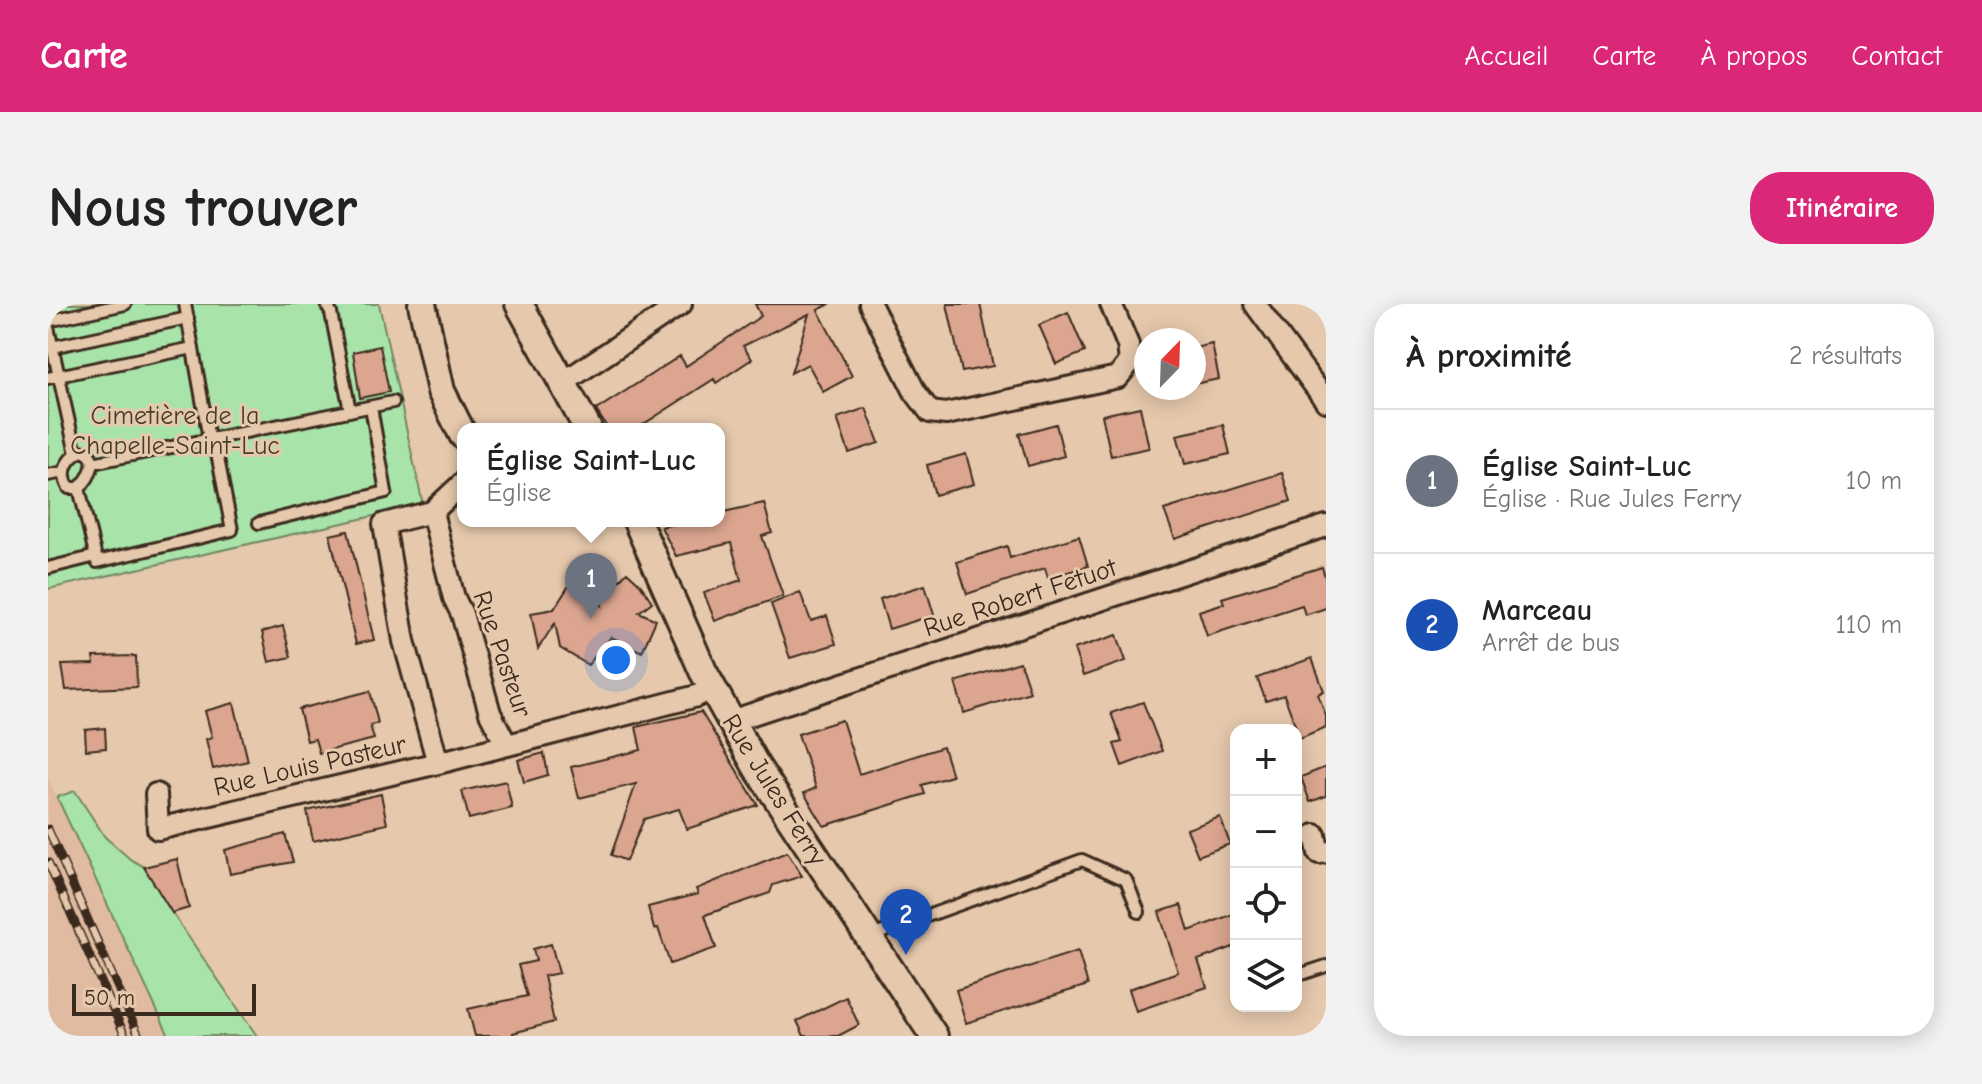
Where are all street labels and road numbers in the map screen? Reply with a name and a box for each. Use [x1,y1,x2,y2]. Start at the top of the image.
street label: Rue Robert Fetuot [920,552,1122,643]
street label: Rue Pasteur [466,587,538,722]
street label: Rue Jules Ferry [716,709,833,871]
street label: Rue Louis Pasteur [211,729,410,803]

